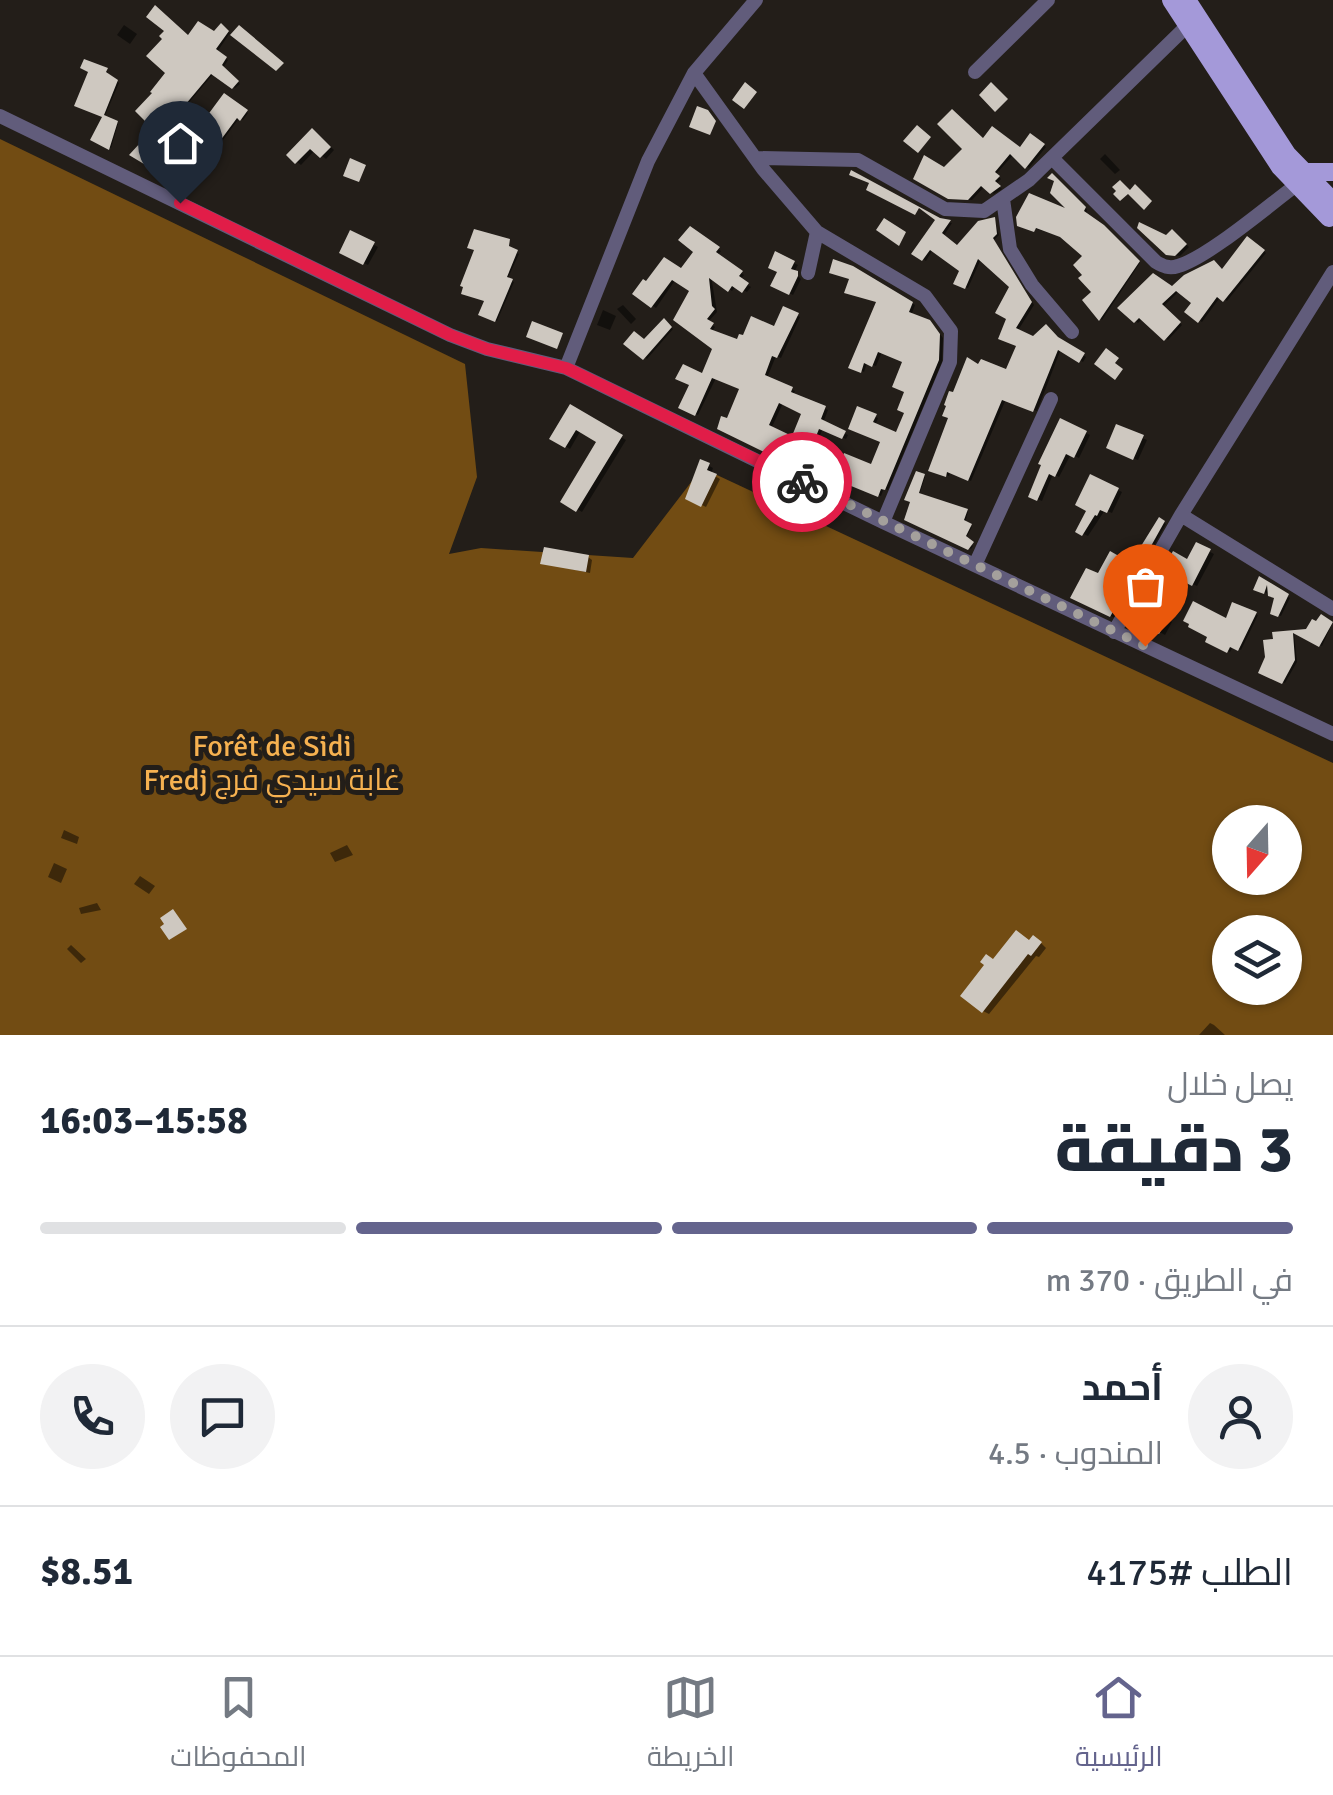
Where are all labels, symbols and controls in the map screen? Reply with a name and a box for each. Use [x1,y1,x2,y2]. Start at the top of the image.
pin [138,101,223,204]
icon: home [153,116,208,171]
courier [752,432,852,532]
icon: bike [775,455,830,510]
pin [1103,544,1188,647]
icon: bag [1118,559,1173,614]
park label: Forêt de Sidi Fredj غابة سيدي فرج [143,728,401,803]
north arrow [1212,805,1302,895]
map controls [1212,805,1302,1005]
button: layers [1212,915,1302,1005]
text: يصل خلال [1167,1065,1293,1104]
text: 15:58–16:03 [40,1097,248,1144]
text: 3 دقيقة [1055,1110,1293,1190]
text: في الطريق · 370 m [1046,1261,1293,1300]
button: phone [40,1364,145,1469]
button: chat [170,1364,275,1469]
text: أحمد [1082,1364,1163,1411]
button: person [1188,1364,1293,1469]
text: المندوب · 4.5 [988,1434,1163,1473]
text: $8.51 [40,1548,133,1595]
text: الطلب #4175 [1086,1549,1293,1596]
tab: المحفوظات [170,1670,307,1782]
tab: الخريطة [647,1670,734,1782]
tab: الرئيسية [1075,1670,1163,1782]

